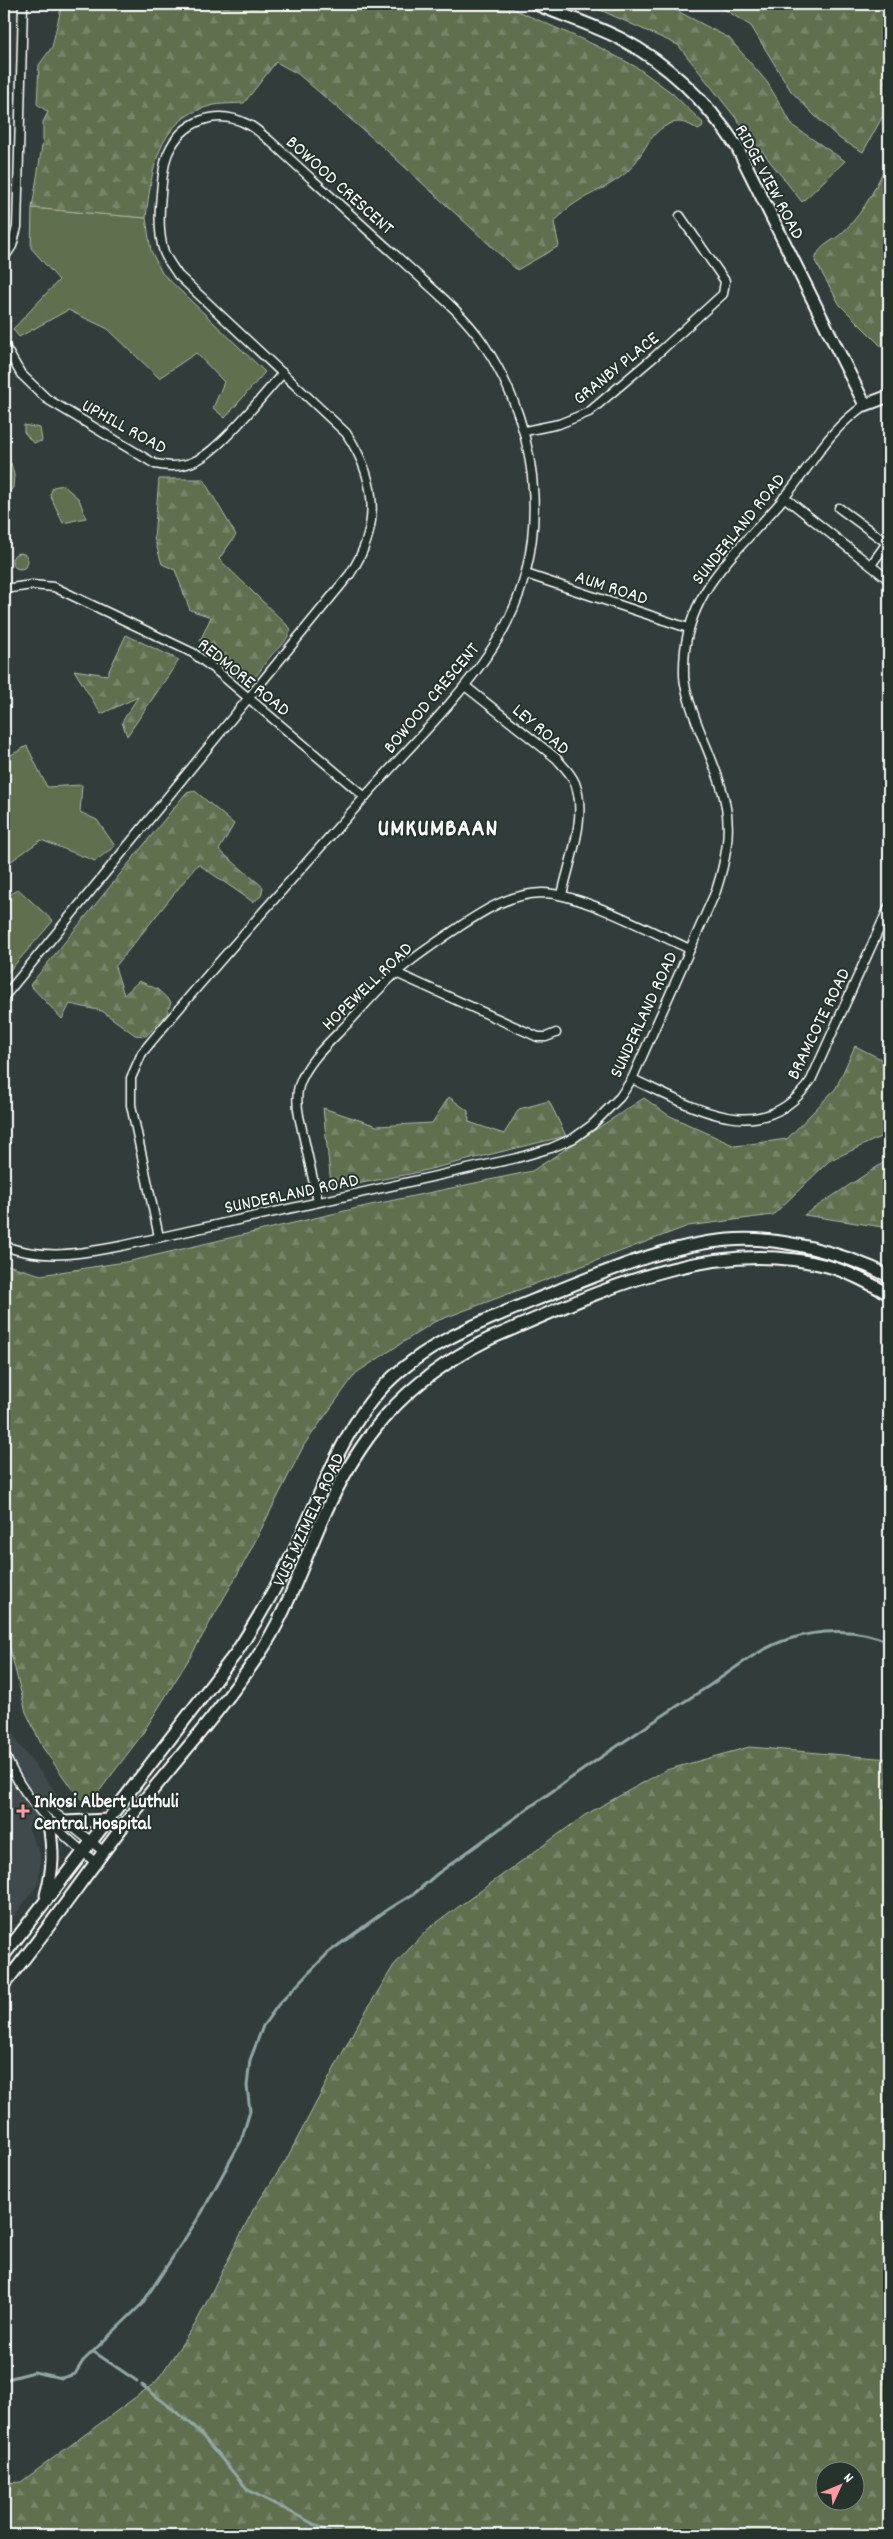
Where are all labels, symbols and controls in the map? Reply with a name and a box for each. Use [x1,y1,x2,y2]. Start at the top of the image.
street label: RIDGE VIEW ROAD [726,120,810,245]
street label: BOWOOD CRESCENT [279,131,399,243]
street label: GRANBY PLACE [568,326,666,413]
street label: UPHILL ROAD [76,394,171,463]
street label: SUNDERLAND ROAD [686,468,793,592]
street label: AUM ROAD [571,565,651,614]
street label: REDMORE ROAD [191,633,295,725]
street label: BOWOOD CRESCENT [378,638,487,761]
street label: LEY ROAD [505,698,575,763]
district label: UMKUMBAAN [378,813,498,847]
street label: HOPEWELL ROAD [317,937,420,1038]
street label: SUNDERLAND ROAD [604,948,686,1083]
street label: BRAMCOTE ROAD [781,964,859,1085]
street label: SUNDERLAND ROAD [222,1168,362,1223]
street label: VUSI MZIMELA ROAD [267,1449,353,1592]
place label: Inkosi Albert Luthuli Central Hospital [34,1790,179,1839]
marker: Inkosi Albert Luthuli Central Hospital [16,1804,30,1818]
north arrow [816,2462,866,2512]
text: N [838,2469,858,2488]

